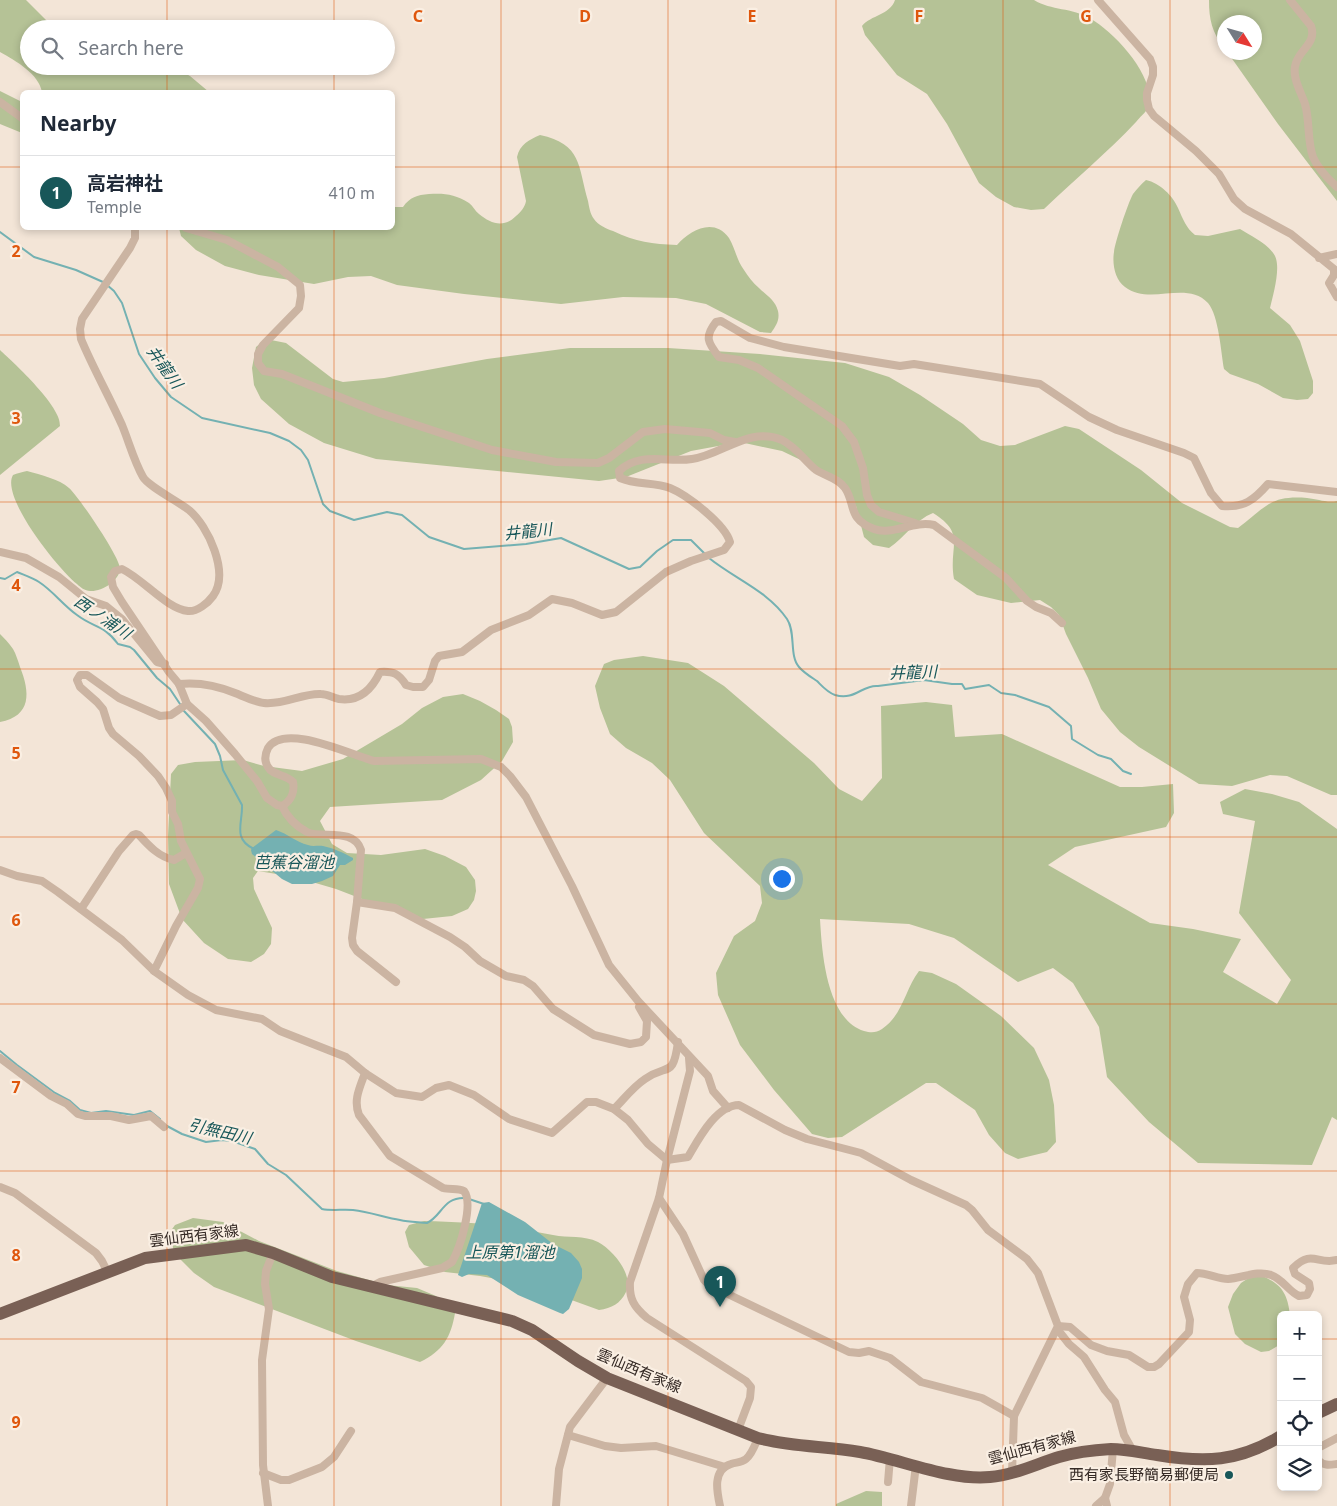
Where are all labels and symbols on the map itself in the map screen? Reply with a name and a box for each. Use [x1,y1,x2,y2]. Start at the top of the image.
text: C [413,5,423,27]
text: D [579,5,591,27]
text: E [748,5,757,27]
text: F [915,5,923,27]
text: G [1080,5,1092,27]
north arrow [1217,15,1262,60]
text: 2 [11,240,21,262]
water label: 井龍川 [142,341,189,394]
text: 3 [11,407,21,429]
water label: 井龍川 [503,517,555,544]
text: 4 [11,574,21,596]
water label: 西ノ浦川 [70,590,137,645]
water label: 井龍川 [889,660,939,684]
text: 5 [11,742,21,764]
water label: 芭蕉谷溜池 [254,851,336,873]
your location [769,866,795,892]
text: 6 [11,909,21,931]
text: 7 [11,1076,21,1098]
water label: 引無田川 [186,1113,256,1149]
street label: 雲仙西有家線 [148,1220,240,1250]
water label: 上原第1溜池 [466,1241,556,1263]
text: 8 [11,1244,21,1266]
pin: 1 [704,1266,736,1307]
street label: 雲仙西有家線 [594,1343,685,1397]
text: 9 [11,1411,21,1433]
street label: 雲仙西有家線 [986,1426,1078,1468]
place label: 西有家長野簡易郵便局 [1069,1464,1219,1484]
marker: 西有家長野簡易郵便局 [1223,1469,1235,1481]

